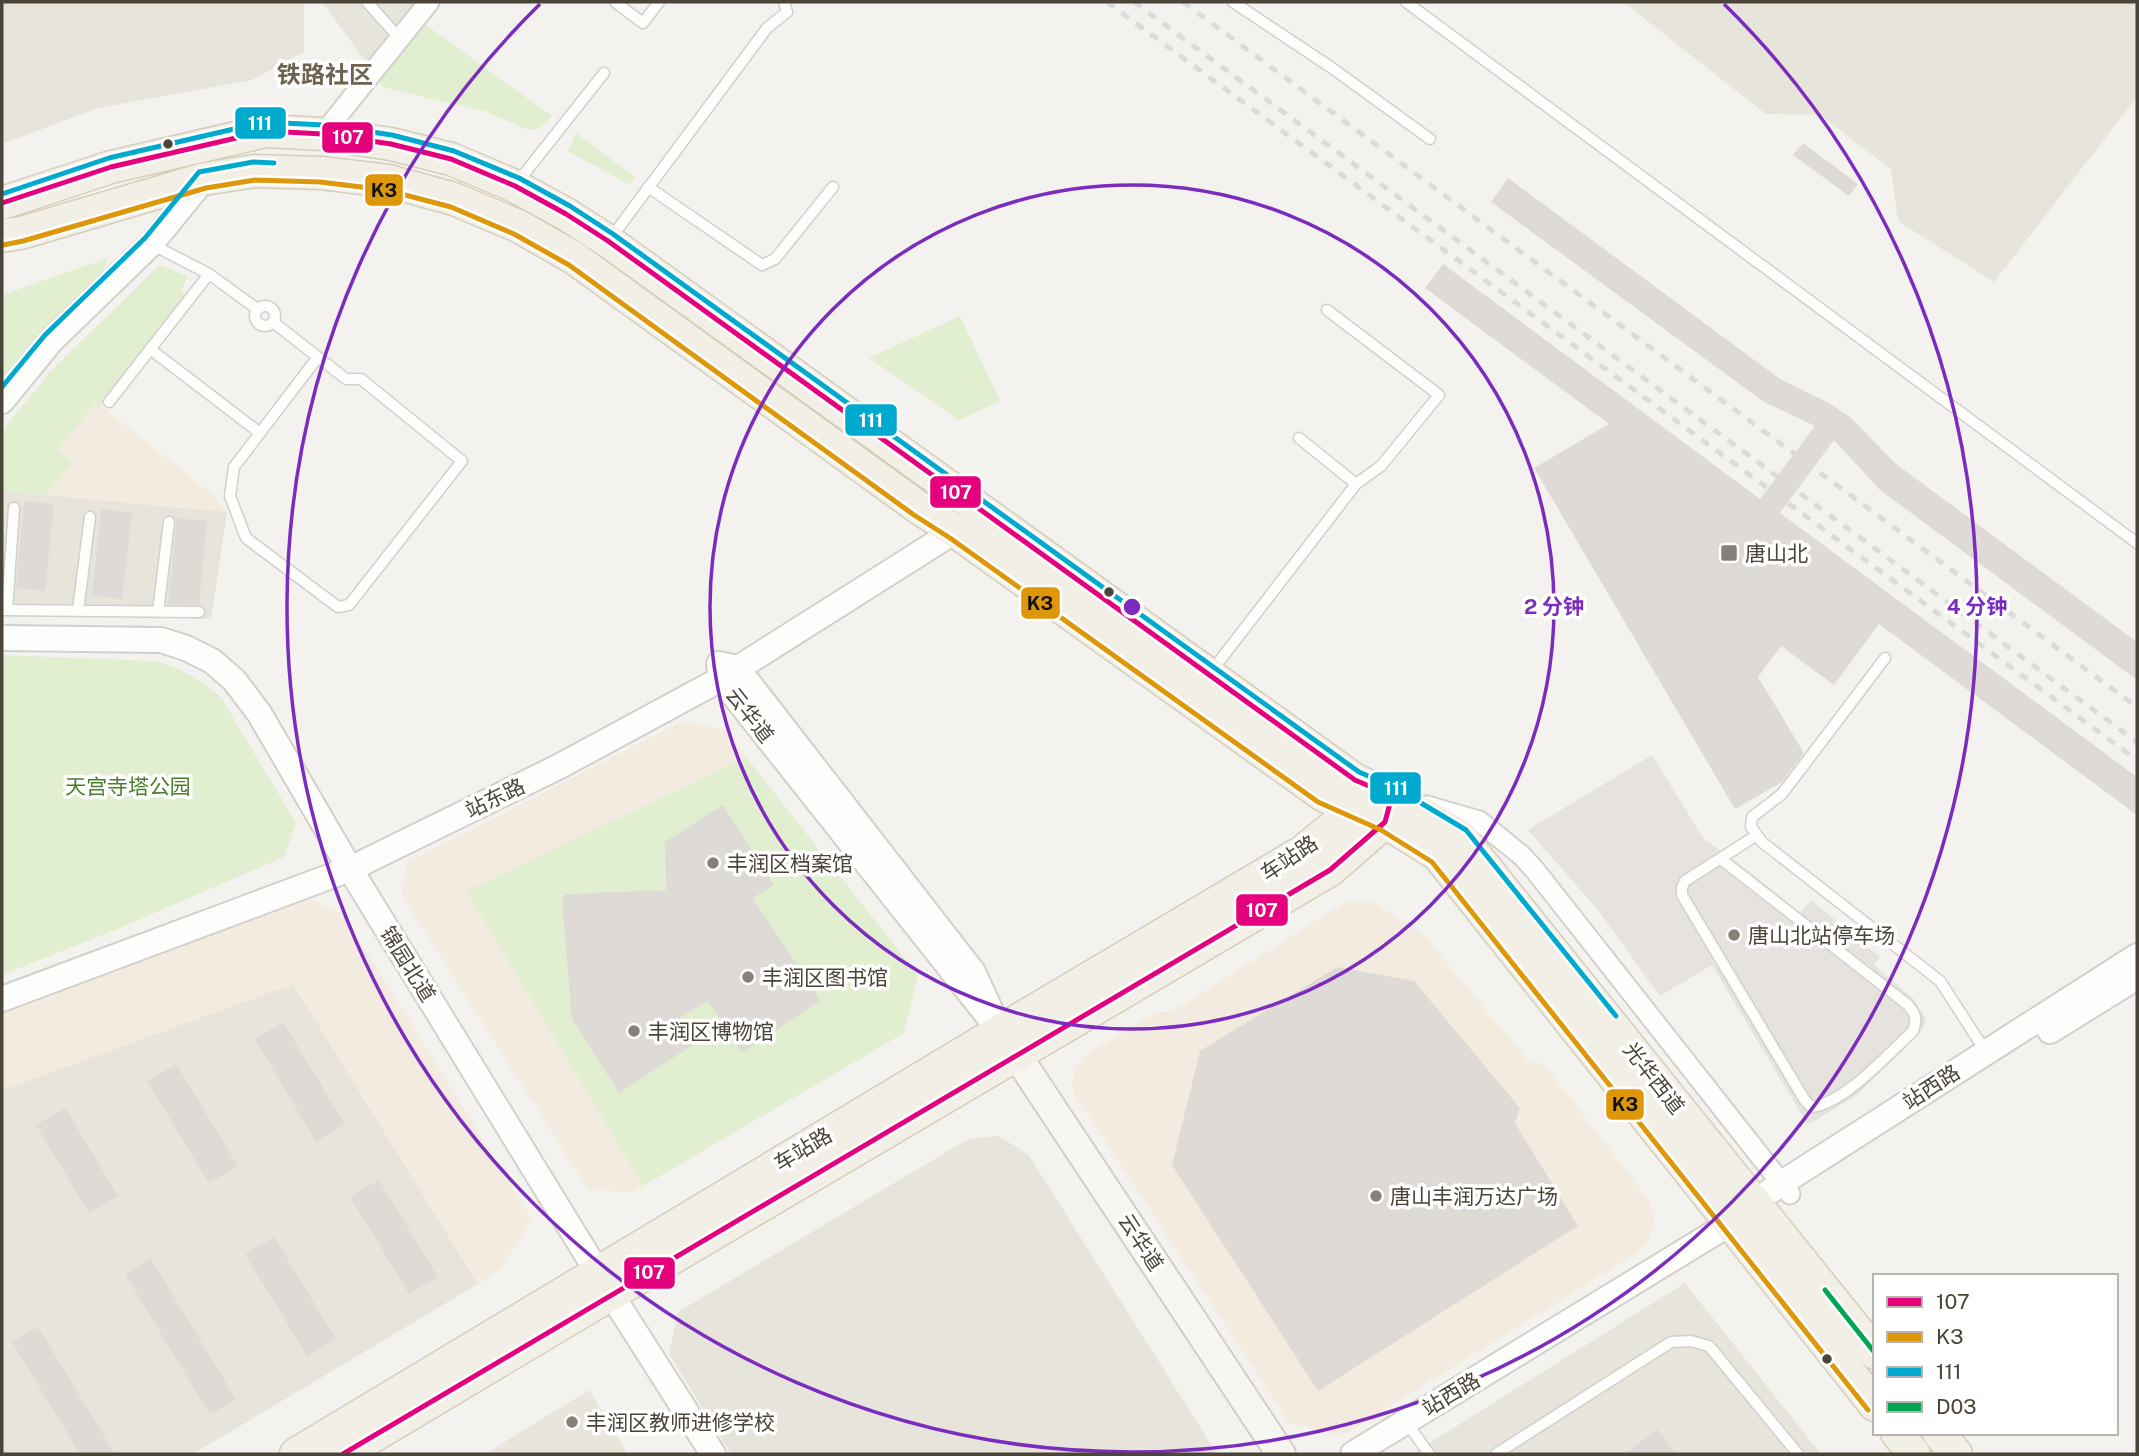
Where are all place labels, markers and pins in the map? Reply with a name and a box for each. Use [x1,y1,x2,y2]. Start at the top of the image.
unlabelled marker [161,137,175,151]
place label: 唐山北 [1745,541,1808,566]
marker: 唐山北 [1719,543,1739,563]
unlabelled marker [1102,585,1116,599]
centre of rings [1120,595,1144,619]
place label: 丰润区档案馆 [727,851,853,876]
marker: 丰润区档案馆 [705,855,721,871]
place label: 唐山北站停车场 [1748,923,1895,948]
marker: 唐山北站停车场 [1726,927,1742,943]
place label: 丰润区图书馆 [762,965,888,990]
marker: 丰润区图书馆 [740,969,756,985]
place label: 丰润区博物馆 [648,1019,774,1044]
marker: 丰润区博物馆 [626,1023,642,1039]
place label: 唐山丰润万达广场 [1390,1184,1558,1209]
marker: 唐山丰润万达广场 [1368,1188,1384,1204]
unlabelled marker [1820,1352,1834,1366]
place label: 丰润区教师进修学校 [586,1410,775,1435]
marker: 丰润区教师进修学校 [564,1414,580,1430]

